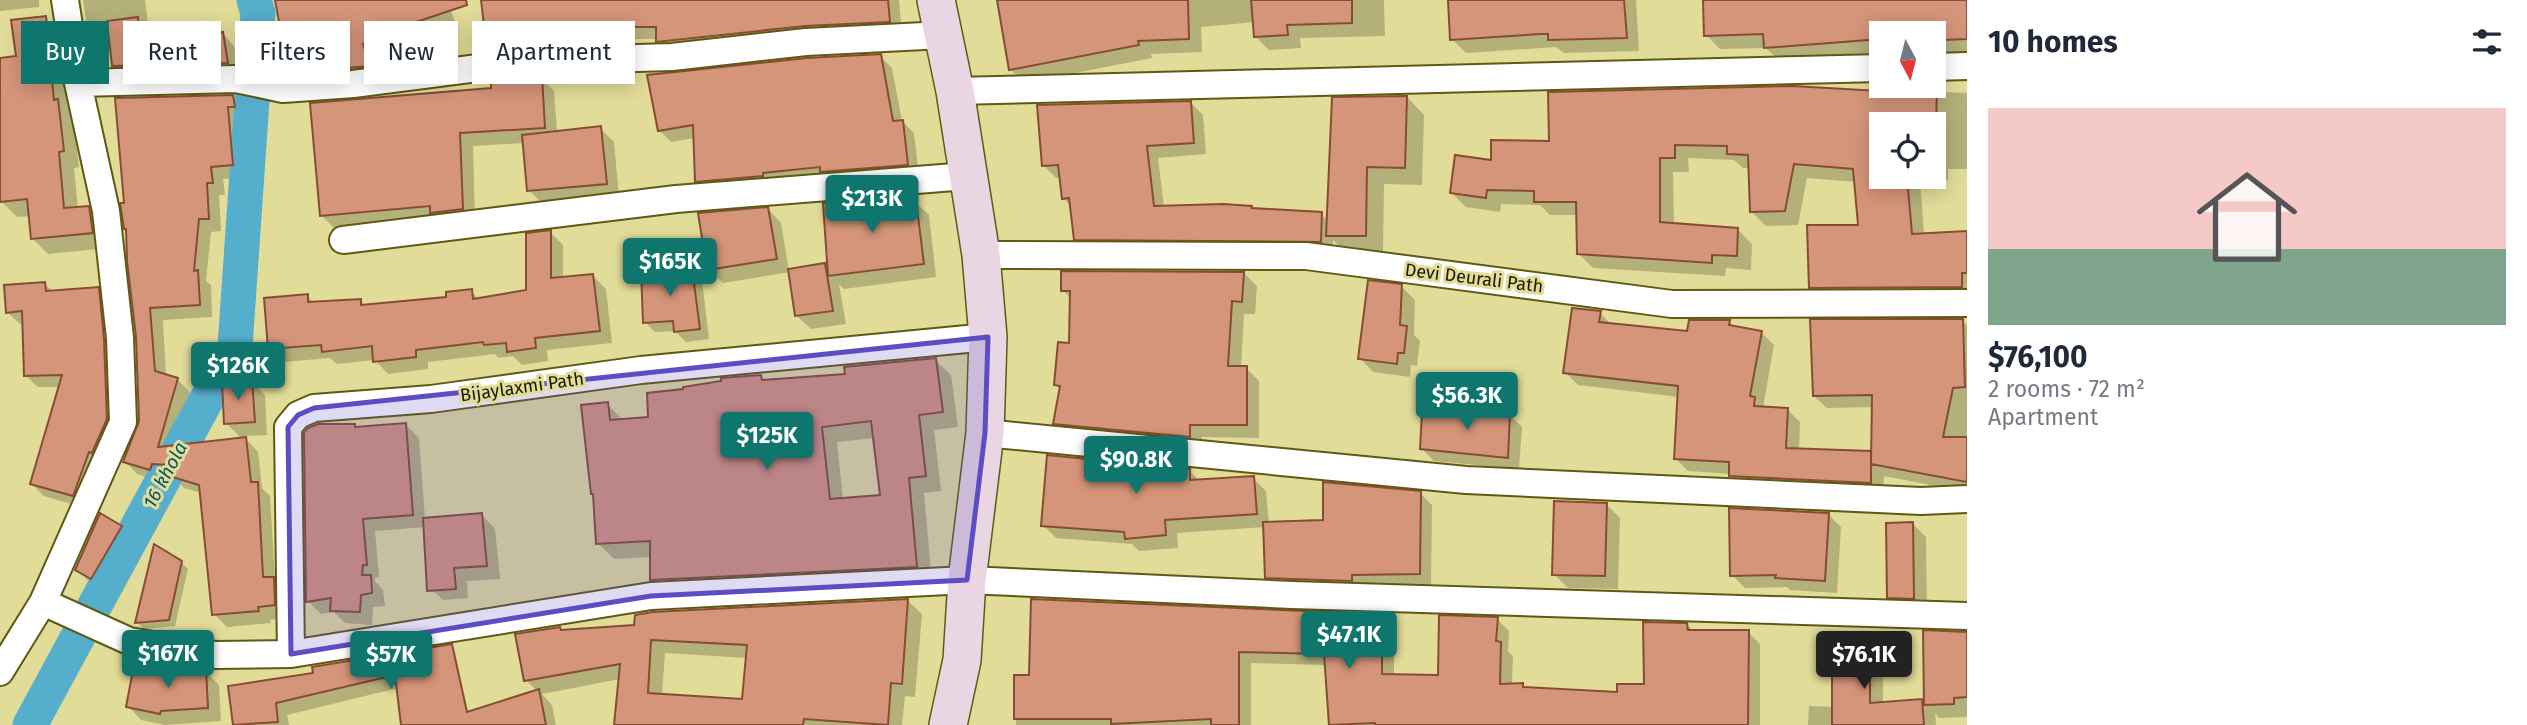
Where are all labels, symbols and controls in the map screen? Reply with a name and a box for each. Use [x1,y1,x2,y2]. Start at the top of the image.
chip: Buy [21,21,109,84]
chip: Rent [123,21,221,84]
chip: Filters [235,21,350,84]
chip: New [364,21,458,84]
chip: Apartment [472,21,635,84]
north arrow [1869,21,1946,98]
map controls [1869,21,1946,189]
icon: filters [2468,23,2506,61]
text: 10 homes [1988,24,2118,60]
button: locate [1869,112,1946,189]
icon: home [2184,154,2310,280]
pin: $213K [823,176,921,235]
text: $213K [842,184,902,212]
pin: $165K [621,238,719,298]
text: $165K [639,247,701,275]
street label: Devi Deurali Path [1404,259,1544,297]
text: $76,100 [1988,339,2088,375]
pin: $126K [189,342,287,402]
text: $126K [207,351,269,379]
street label: Bijaylaxmi Path [459,367,585,407]
pin: $56.3K [1410,372,1524,432]
text: 2 rooms · 72 m² [1988,375,2145,403]
text: $56.3K [1432,381,1502,409]
text: Apartment [1988,403,2098,431]
pin: $125K [718,412,816,472]
text: $125K [736,421,798,449]
pin: $90.8K [1079,436,1193,496]
water label: 16 khola [138,438,192,512]
text: $90.8K [1100,445,1172,473]
pin: $47.1K [1292,612,1406,671]
text: $47.1K [1317,620,1381,648]
pin: $167K [119,630,217,690]
pin: $57K [350,632,432,691]
pin: $76.1K [1807,632,1921,691]
text: $167K [138,639,198,667]
text: $57K [366,640,416,668]
text: $76.1K [1832,640,1896,668]

